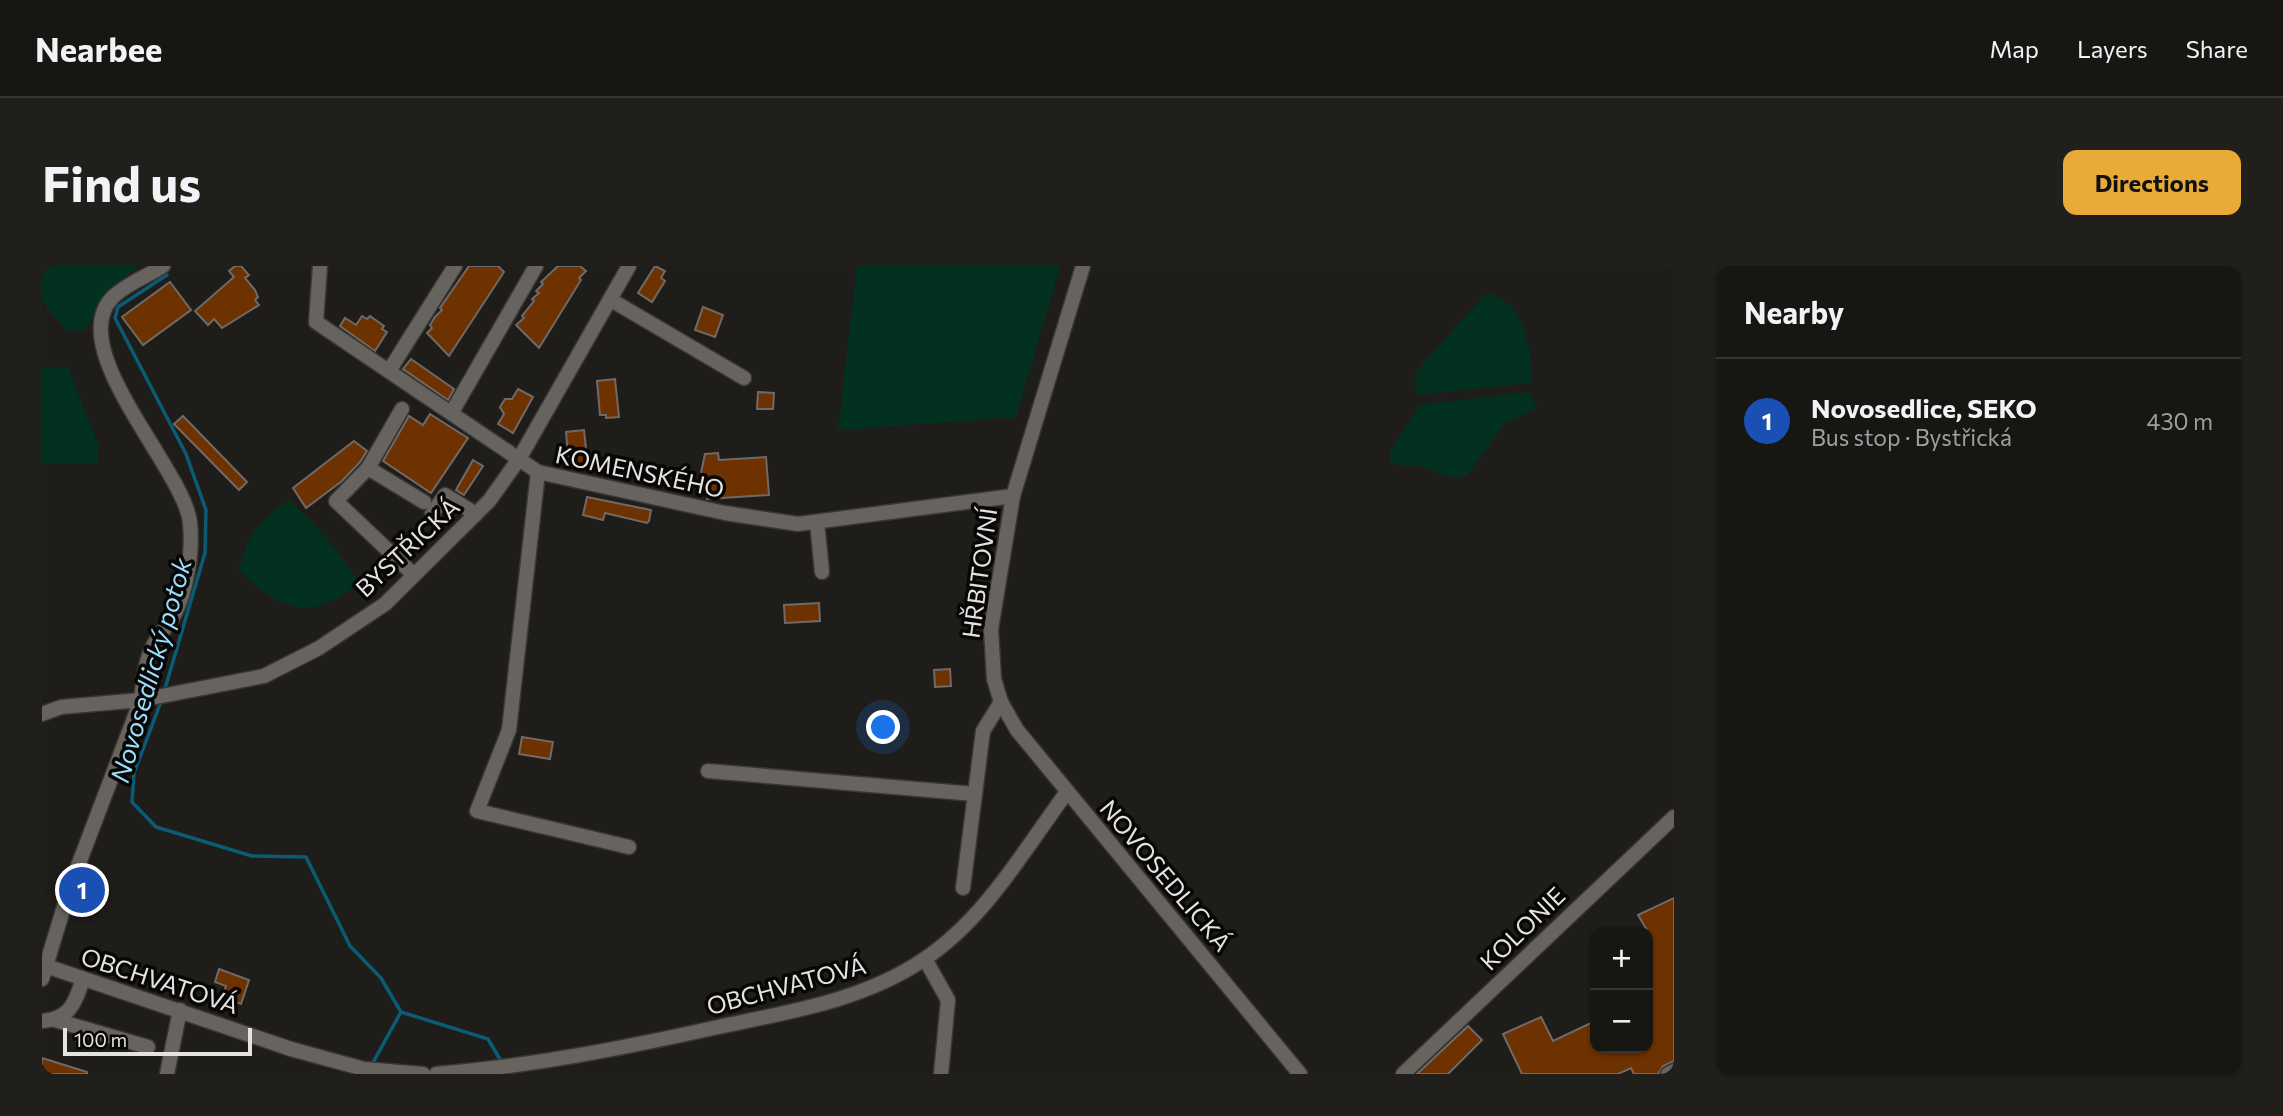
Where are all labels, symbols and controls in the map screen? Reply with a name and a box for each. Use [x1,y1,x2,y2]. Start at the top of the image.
text: Nearbee [35,28,162,69]
text: Map [1990,34,2039,63]
text: Layers [2077,34,2148,63]
text: Share [2186,34,2248,63]
button: Directions [2063,150,2241,215]
text: Find us [42,152,201,212]
text: Nearby [1744,293,1844,330]
text: Novosedlice, SEKO [1811,392,2037,423]
text: 1 [1762,407,1772,435]
text: 430 m [2147,407,2213,435]
text: Bus stop · Bystřická [1811,423,2012,451]
street label: KOMENSKÉHO [553,439,727,503]
street label: BYSTŘICKÁ [349,492,465,602]
street label: HŘBITOVNÍ [956,505,1003,640]
water label: Novosedlický potok [103,553,197,786]
your location [866,710,900,744]
street label: NOVOSEDLICKÁ [1094,794,1238,956]
pin: 1 [59,864,105,916]
street label: KOLONIE [1473,880,1571,976]
map controls [1590,927,1653,1053]
button: + [1590,927,1653,990]
street label: OBCHVATOVÁ [78,941,242,1019]
street label: OBCHVATOVÁ [703,950,869,1020]
button: − [1590,990,1653,1053]
scale bar [63,1025,252,1057]
text: 100 m [74,1028,127,1051]

